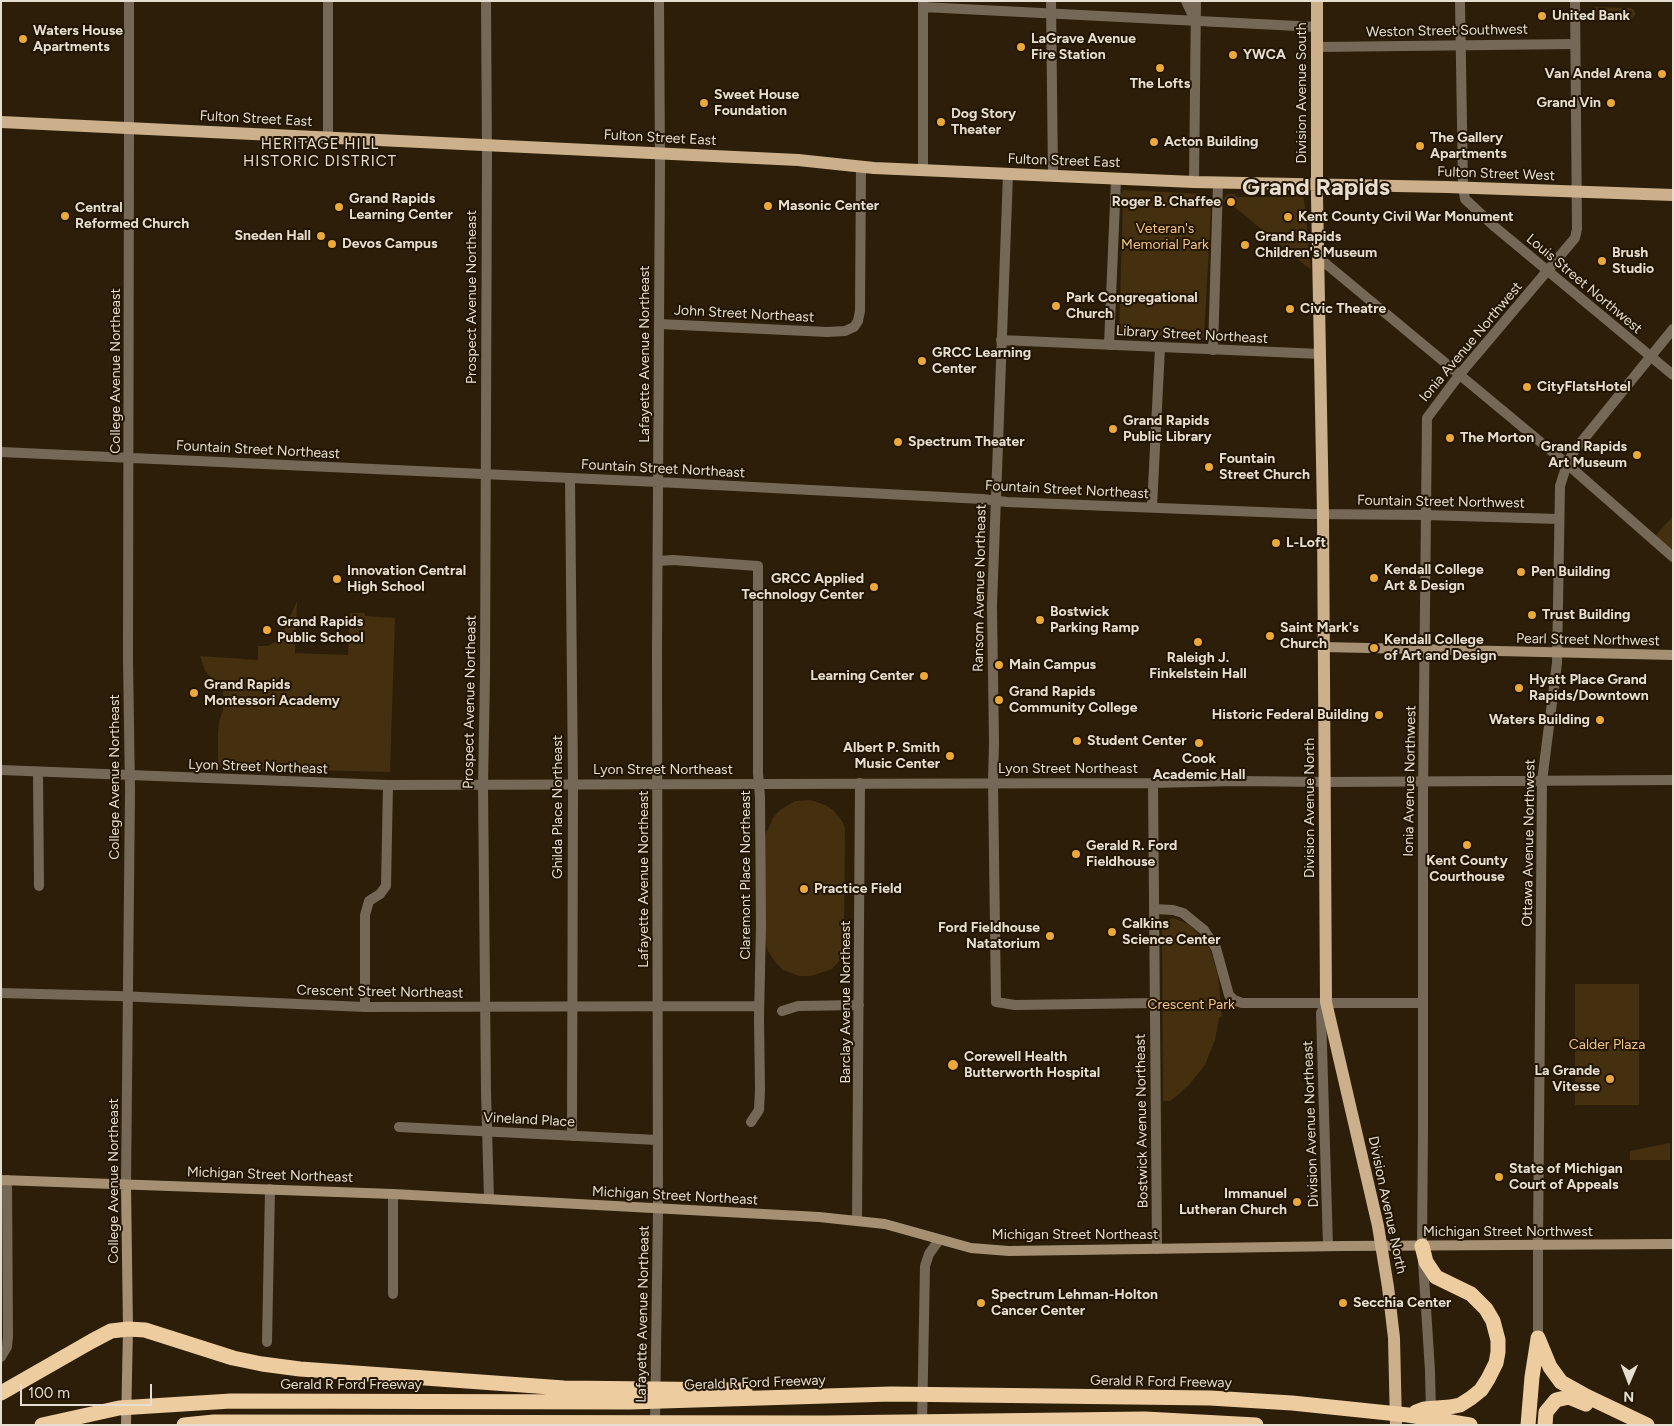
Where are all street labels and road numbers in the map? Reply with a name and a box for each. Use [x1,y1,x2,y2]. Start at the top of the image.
street label: Weston Street Southwest [1366,21,1528,41]
street label: Division Avenue South [1294,22,1310,164]
street label: Fulton Street East [199,108,313,130]
street label: Fulton Street East [603,127,717,149]
street label: Fulton Street East [1007,151,1121,171]
street label: Fulton Street West [1437,164,1555,184]
street label: Prospect Avenue Northeast [464,210,480,384]
street label: Louis Street Northwest [1523,231,1645,337]
street label: Lafayette Avenue Northeast [637,265,653,443]
street label: Ionia Avenue Northwest [1416,279,1526,405]
street label: College Avenue Northeast [108,288,124,454]
street label: John Street Northeast [673,302,815,326]
street label: Library Street Northeast [1116,323,1268,347]
street label: Fountain Street Northeast [176,437,340,463]
street label: Fountain Street Northeast [581,456,745,482]
street label: Fountain Street Northeast [985,477,1149,503]
street label: Fountain Street Northwest [1357,492,1525,512]
street label: Ransom Avenue Northeast [970,504,990,672]
street label: Prospect Avenue Northeast [460,615,480,789]
street label: Pearl Street Northwest [1516,630,1660,650]
street label: College Avenue Northeast [107,694,123,860]
street label: Ionia Avenue Northwest [1400,705,1420,857]
street label: Ghilda Place Northeast [550,735,566,879]
street label: Division Avenue North [1302,738,1318,878]
street label: Lyon Street Northeast [188,756,328,778]
street label: Ottawa Avenue Northwest [1519,759,1539,927]
street label: Lyon Street Northeast [998,761,1138,777]
street label: Lyon Street Northeast [593,762,733,778]
street label: Lafayette Avenue Northeast [636,790,652,968]
street label: Claremont Place Northeast [738,790,754,960]
street label: Barclay Avenue Northeast [838,920,854,1084]
street label: Crescent Street Northeast [296,982,464,1002]
street label: Bostwick Avenue Northeast [1132,1034,1152,1208]
street label: Division Avenue Northeast [1300,1040,1322,1208]
street label: College Avenue Northeast [106,1098,122,1264]
street label: Vineland Place [483,1109,575,1131]
street label: Division Avenue North [1364,1135,1410,1275]
street label: Michigan Street Northeast [187,1164,353,1186]
street label: Michigan Street Northeast [591,1183,759,1209]
street label: Michigan Street Northwest [1423,1224,1593,1240]
street label: Lafayette Avenue Northeast [633,1225,653,1403]
street label: Michigan Street Northeast [992,1227,1158,1243]
street label: Gerald R Ford Freeway [684,1372,826,1394]
street label: Gerald R Ford Freeway [1090,1372,1232,1392]
street label: Gerald R Ford Freeway [280,1377,422,1393]

